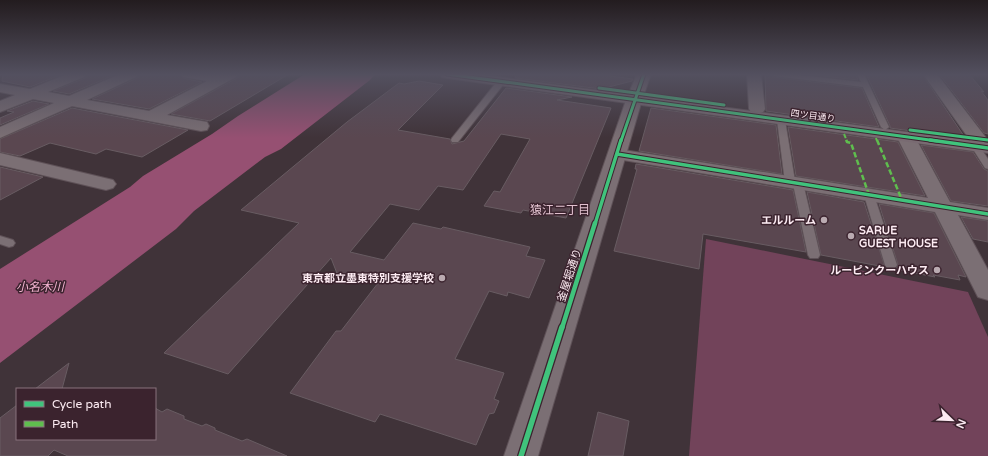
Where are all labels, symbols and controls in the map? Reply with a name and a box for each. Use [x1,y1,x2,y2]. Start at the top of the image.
street label: 四ツ目通り [790,108,836,125]
district label: 猿江二丁目 [530,203,590,217]
place label: エルルーム [761,214,816,227]
marker: エルルーム [819,215,829,225]
place label: SARUE GUEST HOUSE [859,224,938,250]
marker: SARUE GUEST HOUSE [846,231,856,241]
street label: 釜屋堀通り [555,247,584,303]
place label: ルーピンクーハウス [830,264,929,277]
marker: ルーピンクーハウス [932,265,942,275]
place label: 東京都立墨東特別支援学校 [302,272,434,285]
marker: 東京都立墨東特別支援学校 [437,273,447,283]
water label: 小名木川 [16,280,66,294]
legend [16,388,156,440]
text: Cycle path [52,397,111,411]
north arrow [932,400,972,440]
text: Path [52,417,78,431]
text: N [953,417,968,430]

